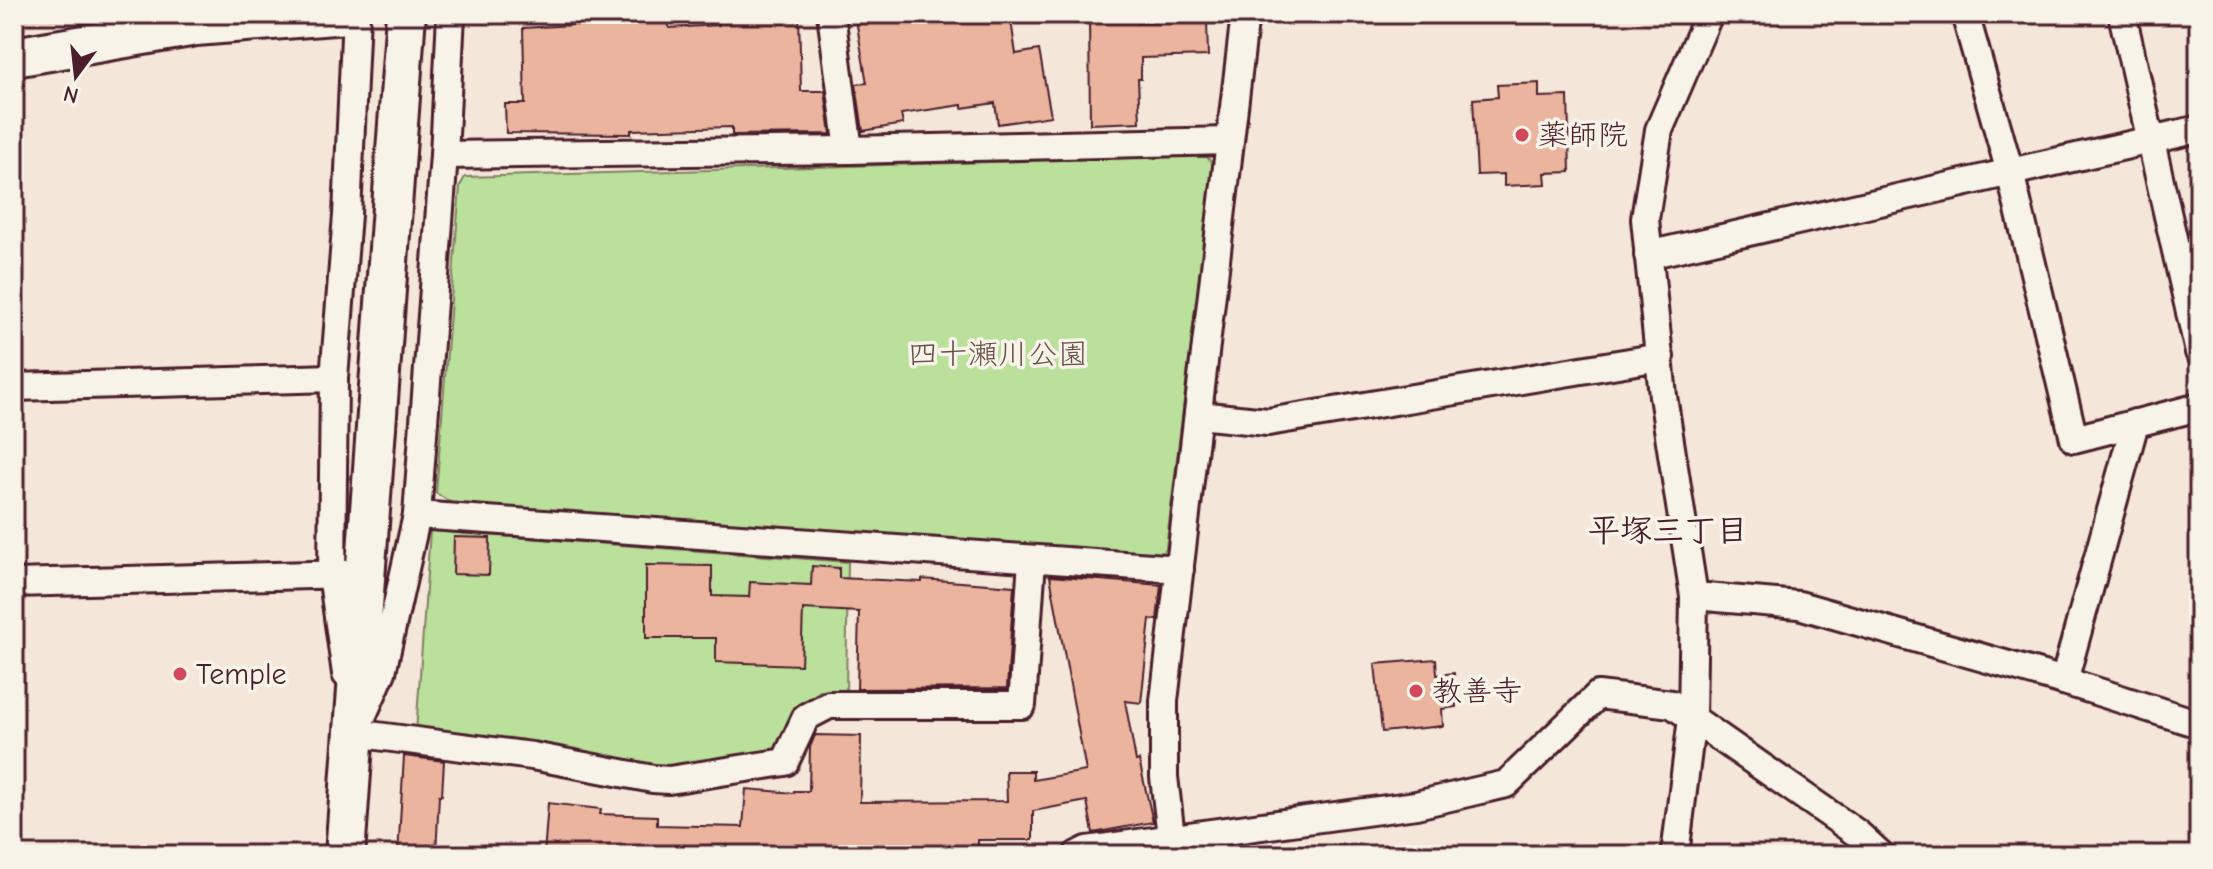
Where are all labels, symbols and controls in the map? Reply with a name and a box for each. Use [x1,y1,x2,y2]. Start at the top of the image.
north arrow [36,36,116,116]
text: N [61,80,81,109]
place label: 薬師院 [1538,118,1628,153]
marker: 薬師院 [1513,126,1531,144]
park label: 四十瀬川公園 [908,337,1088,372]
district label: 平塚三丁目 [1588,512,1748,549]
place label: Temple [196,657,287,692]
marker: Temple [171,665,189,683]
place label: 教善寺 [1432,674,1522,709]
marker: 教善寺 [1407,682,1425,700]

